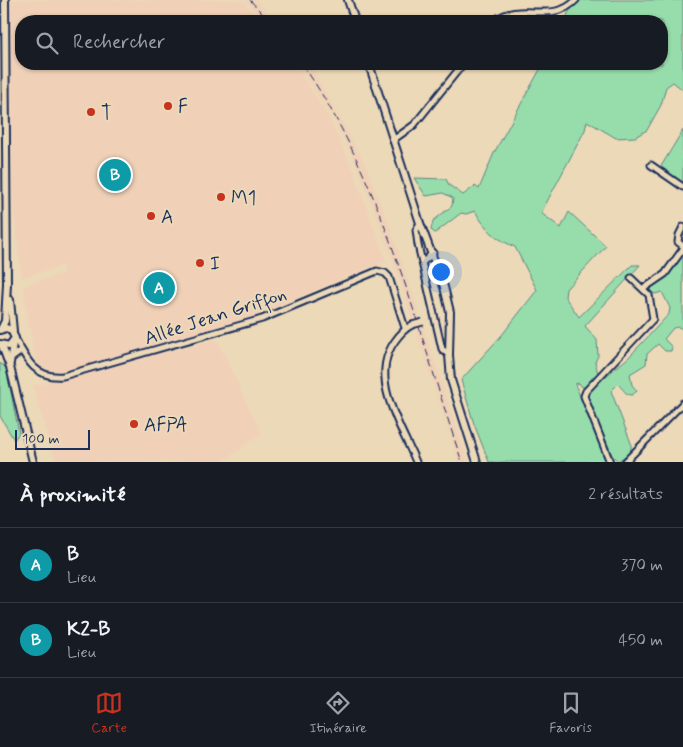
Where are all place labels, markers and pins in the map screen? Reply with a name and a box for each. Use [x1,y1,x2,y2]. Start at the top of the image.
place label: F [178,95,188,120]
marker: F [162,100,174,112]
place label: T [101,101,112,126]
marker: T [85,106,97,118]
pin: B [99,156,131,194]
place label: M1 [231,186,256,211]
marker: M1 [215,191,227,203]
place label: A [161,205,173,230]
marker: A [145,210,157,222]
place label: I [210,252,220,277]
marker: I [194,257,206,269]
pin: A [143,269,175,307]
place label: AFPA [144,413,188,438]
marker: AFPA [128,418,140,430]

